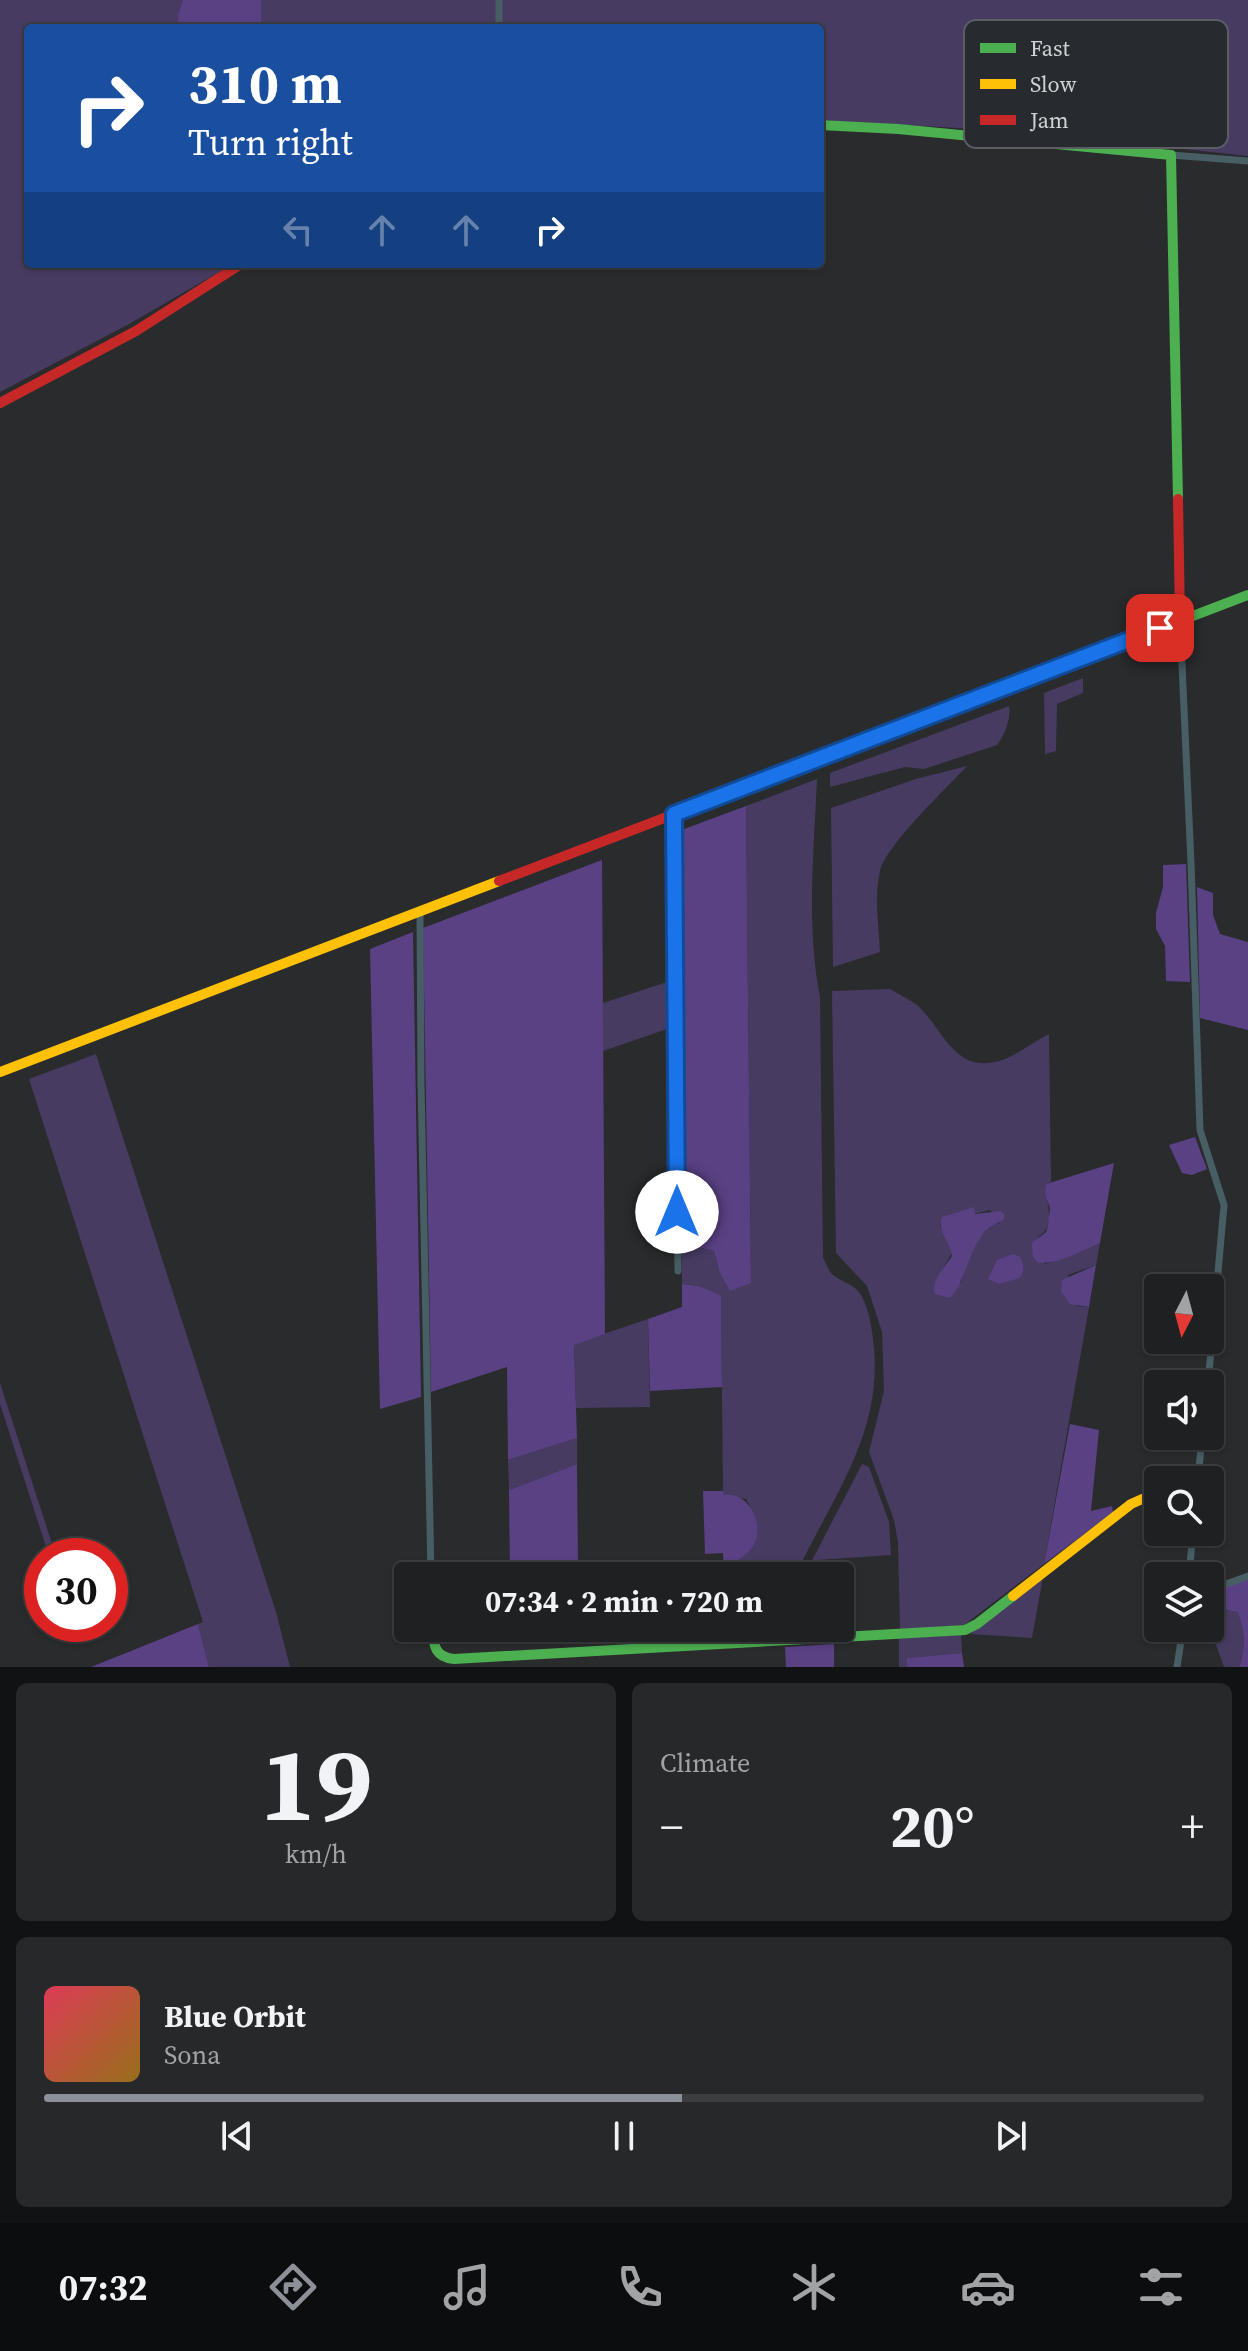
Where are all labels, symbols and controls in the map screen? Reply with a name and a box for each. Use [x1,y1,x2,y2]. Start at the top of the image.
legend [964,20,1228,148]
text: Fast [1030,33,1071,63]
text: 310 m [188,45,342,122]
icon: right [56,56,160,160]
text: Slow [1030,69,1077,99]
text: Jam [1029,105,1069,135]
text: Turn right [188,118,353,167]
icon: left [276,208,320,252]
icon: ahead [360,208,404,252]
icon: ahead [444,208,488,252]
icon: right [528,208,572,252]
pin [1126,594,1194,662]
icon: arrive [1138,606,1182,650]
position arrow [635,1170,719,1254]
north arrow [1144,1274,1224,1354]
map controls [1144,1274,1224,1642]
button: sound [1144,1370,1224,1450]
button: search [1144,1466,1224,1546]
speed limit sign: 30 [24,1538,128,1642]
button: layers [1144,1562,1224,1642]
text: 07:34 · 2 min · 720 m [485,1581,763,1622]
text: 19 [260,1712,372,1855]
text: Climate [660,1745,750,1781]
text: 20° [890,1785,974,1867]
text: − [660,1796,683,1857]
text: + [1181,1796,1204,1857]
text: km/h [285,1836,347,1872]
text: Blue Orbit [164,1996,306,2037]
text: Sona [164,2037,221,2073]
icon: previous [215,2114,259,2158]
icon: pause [602,2114,646,2158]
icon: next [989,2114,1033,2158]
icon: directions [265,2259,321,2315]
icon: music [439,2259,495,2315]
icon: phone [612,2259,668,2315]
icon: climate [786,2259,842,2315]
icon: car [960,2259,1016,2315]
icon: filters [1133,2259,1189,2315]
text: 07:32 [59,2263,148,2312]

